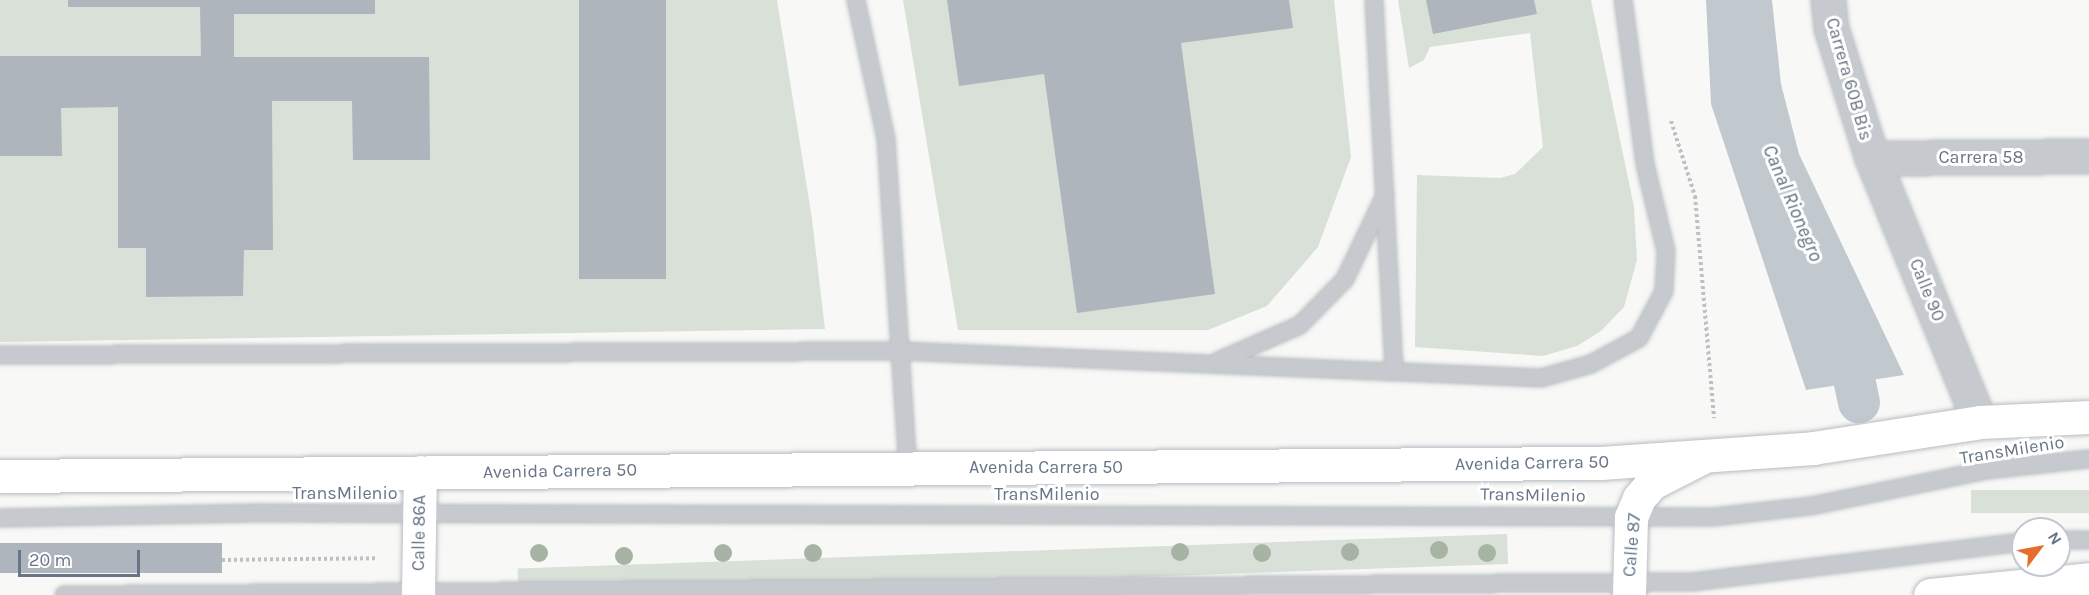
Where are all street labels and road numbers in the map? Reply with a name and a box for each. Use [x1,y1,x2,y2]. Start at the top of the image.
street label: Carrera 60B Bis [1821,15,1877,143]
street label: Carrera 58 [1938,146,2024,168]
street label: Calle 90 [1905,256,1949,324]
street label: TransMilenio [1958,431,2066,469]
street label: Avenida Carrera 50 [1455,451,1609,475]
street label: Avenida Carrera 50 [969,456,1123,478]
street label: Avenida Carrera 50 [483,459,637,483]
street label: TransMilenio [292,482,398,504]
street label: TransMilenio [994,483,1100,505]
street label: TransMilenio [1480,483,1586,507]
street label: Calle 86A [408,495,430,571]
street label: Calle 87 [1618,512,1646,578]

